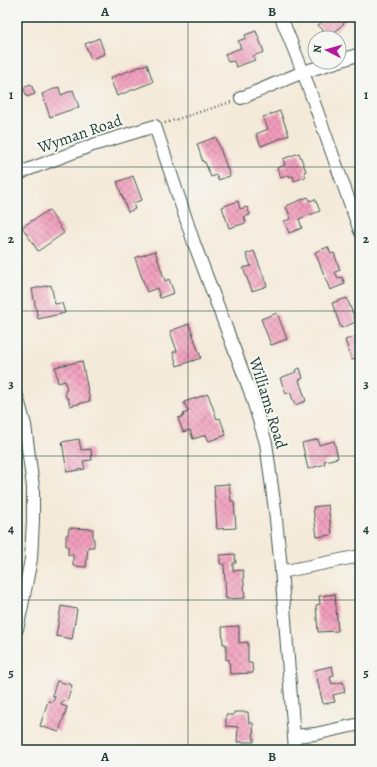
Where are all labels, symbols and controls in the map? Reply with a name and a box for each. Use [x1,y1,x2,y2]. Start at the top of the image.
text: A [100,3,110,20]
text: B [268,3,276,20]
north arrow [307,30,347,70]
text: N [310,44,325,54]
text: 1 [9,86,14,103]
text: 1 [364,86,369,103]
street label: Wyman Road [34,109,125,159]
text: 2 [8,230,15,247]
text: 2 [363,230,370,247]
street label: Williams Road [243,354,292,452]
text: 3 [8,375,14,392]
text: 3 [363,375,369,392]
text: 4 [8,520,14,537]
text: 4 [363,520,369,537]
text: 5 [8,664,14,681]
text: 5 [363,664,369,681]
text: A [100,748,110,765]
text: B [268,748,276,765]

